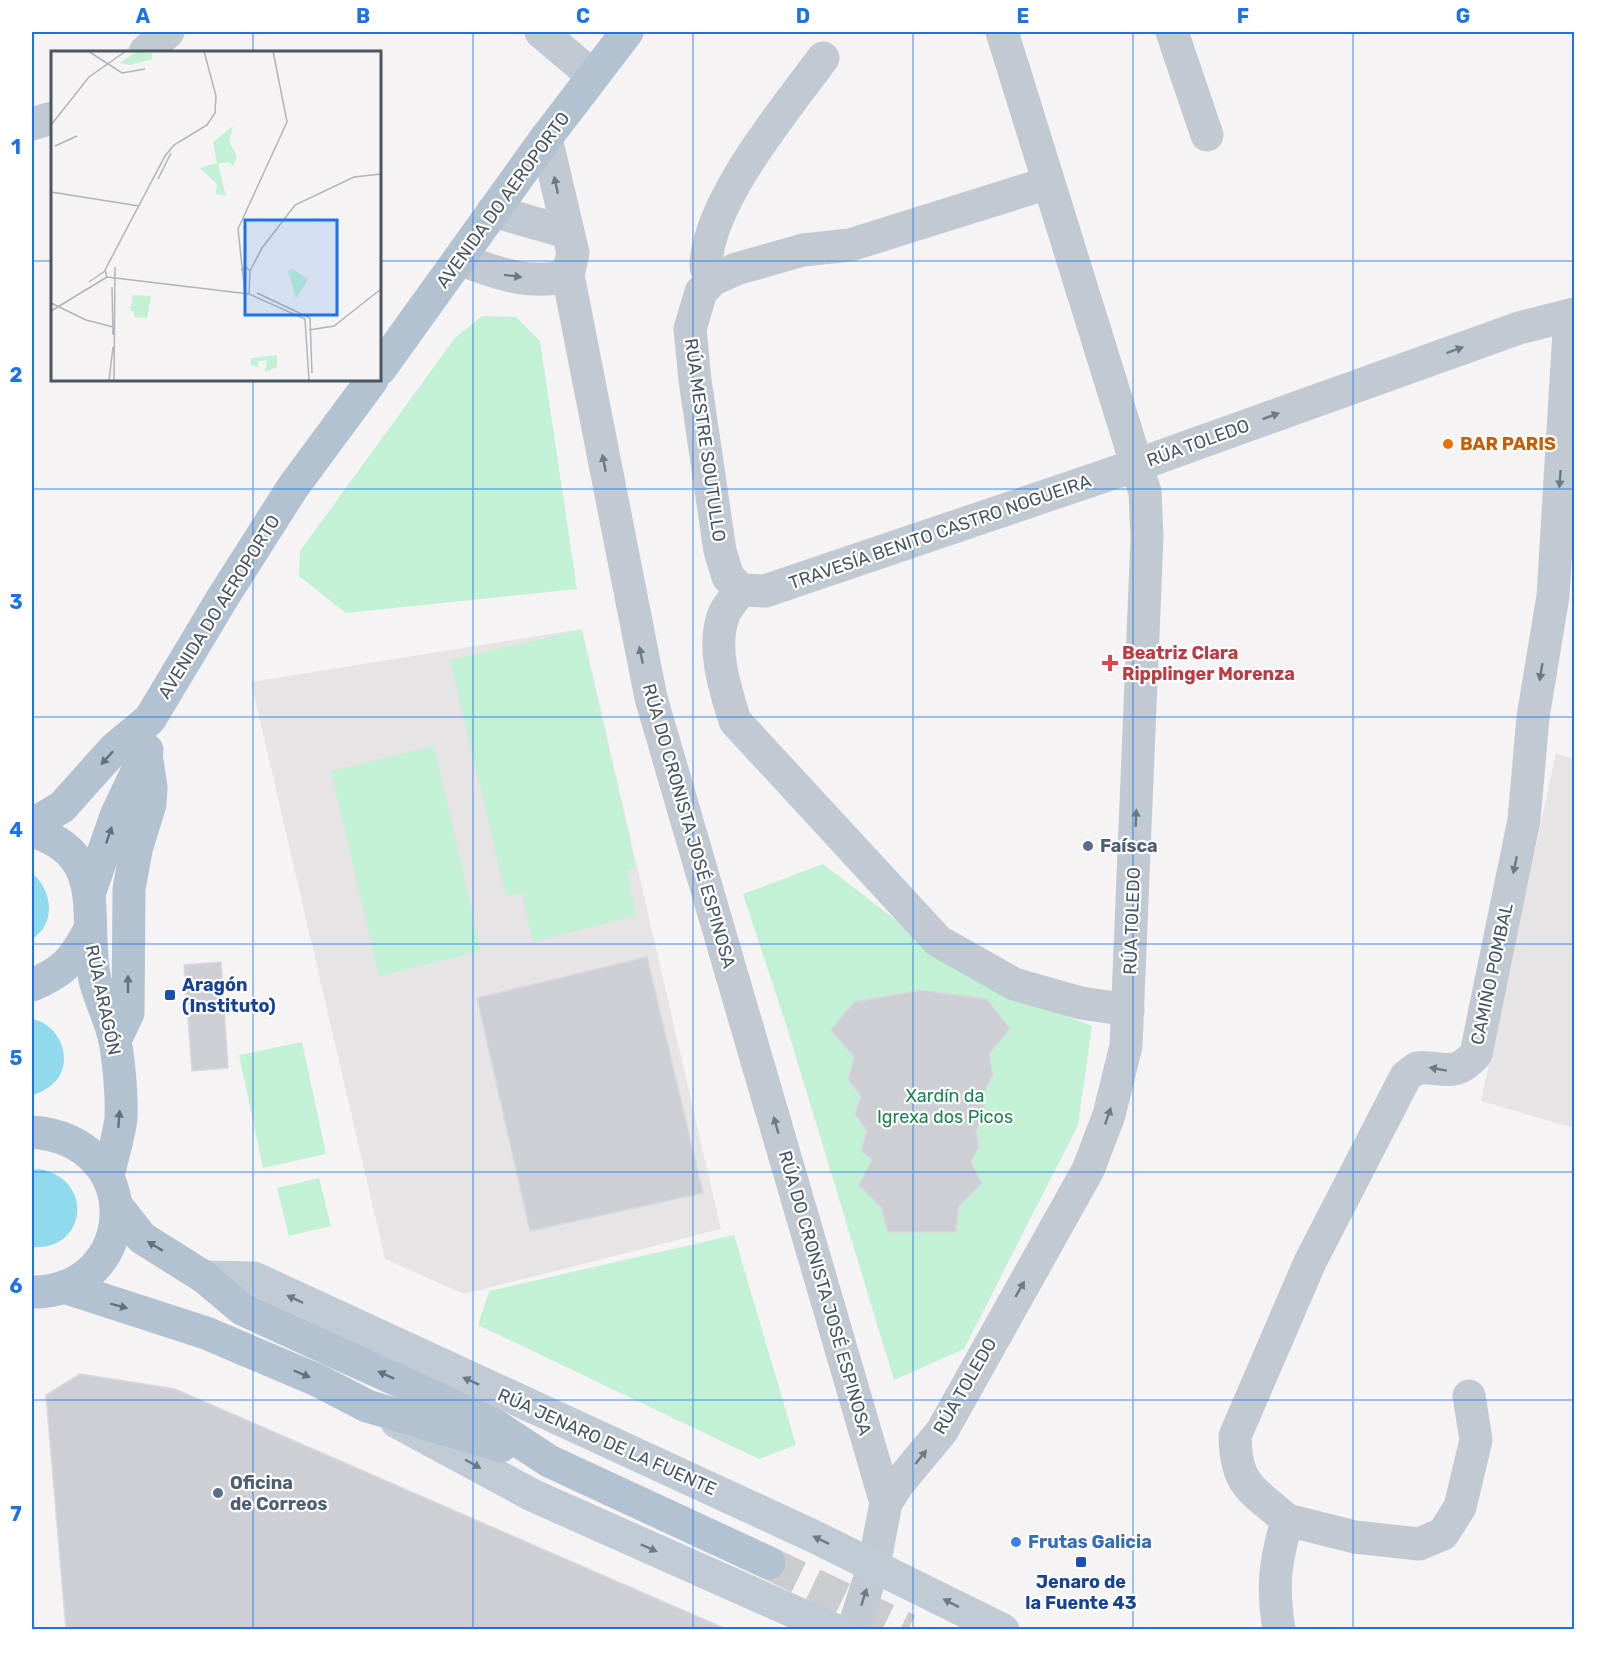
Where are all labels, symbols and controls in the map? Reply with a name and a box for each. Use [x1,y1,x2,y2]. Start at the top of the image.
text: A [136,4,151,28]
text: B [356,4,370,28]
text: C [576,4,590,28]
text: D [796,4,810,28]
text: E [1017,4,1029,28]
text: F [1237,4,1249,28]
text: G [1456,4,1470,28]
inset map [51,51,381,381]
street label: AVENIDA DO AEROPORTO [432,108,574,292]
text: 1 [11,135,21,159]
one-way arrow [550,176,560,194]
one-way arrow [503,271,522,281]
street label: RÚA MESTRE SOUTULLO [680,337,730,543]
one-way arrow [1446,345,1464,355]
text: 2 [10,363,23,387]
one-way arrow [1262,410,1280,420]
street label: RÚA TOLEDO [1144,414,1252,472]
place label: BAR PARIS [1460,433,1556,455]
marker: BAR PARIS [1441,437,1455,451]
one-way arrow [599,454,608,473]
one-way arrow [1556,469,1565,488]
street label: TRAVESÍA BENITO CASTRO NOGUEIRA [786,470,1094,594]
street label: AVENIDA DO AEROPORTO [153,511,285,703]
text: 3 [9,590,23,614]
place label: Beatriz Clara Ripplinger Morenza [1122,642,1295,685]
one-way arrow [636,645,646,664]
marker: Beatriz Clara Ripplinger Morenza [1103,656,1117,670]
one-way arrow [1536,663,1545,682]
street label: RÚA DO CRONISTA JOSÉ ESPINOSA [638,681,740,971]
one-way arrow [100,750,114,765]
one-way arrow [1131,809,1140,828]
text: 4 [9,818,23,842]
one-way arrow [105,826,115,844]
place label: Faísca [1100,835,1158,857]
marker: Faísca [1081,839,1095,853]
one-way arrow [1509,856,1519,875]
street label: RÚA TOLEDO [1119,867,1145,975]
street label: CAMIÑO POMBAL [1466,901,1518,1047]
street label: RÚA ARAGÓN [81,943,125,1057]
place label: Aragón (Instituto) [182,974,276,1017]
one-way arrow [123,975,133,994]
marker: Aragón (Instituto) [163,988,177,1002]
text: 5 [10,1046,23,1070]
one-way arrow [1429,1064,1448,1073]
park label: Xardín da Igrexa dos Picos [877,1085,1013,1128]
one-way arrow [1104,1107,1114,1125]
one-way arrow [114,1109,124,1128]
one-way arrow [771,1116,780,1134]
street label: RÚA DO CRONISTA JOSÉ ESPINOSA [774,1148,876,1438]
one-way arrow [147,1241,163,1252]
text: 6 [9,1274,23,1298]
one-way arrow [1015,1281,1026,1297]
one-way arrow [286,1295,303,1304]
one-way arrow [110,1302,128,1311]
street label: RÚA TOLEDO [929,1334,1001,1438]
one-way arrow [293,1369,311,1379]
one-way arrow [378,1371,395,1380]
one-way arrow [463,1376,480,1385]
street label: RÚA JENARO DE LA FUENTE [494,1384,720,1500]
one-way arrow [914,1449,927,1464]
one-way arrow [465,1459,481,1470]
place label: Oficina de Correos [230,1472,327,1515]
marker: Oficina de Correos [211,1486,225,1500]
text: 7 [10,1502,22,1526]
place label: Frutas Galicia [1028,1531,1152,1553]
one-way arrow [812,1535,829,1545]
marker: Frutas Galicia [1009,1535,1023,1549]
one-way arrow [640,1544,658,1553]
marker: Jenaro de la Fuente 43 [1074,1555,1088,1569]
place label: Jenaro de la Fuente 43 [1025,1571,1137,1614]
one-way arrow [859,1588,869,1606]
one-way arrow [942,1599,960,1609]

